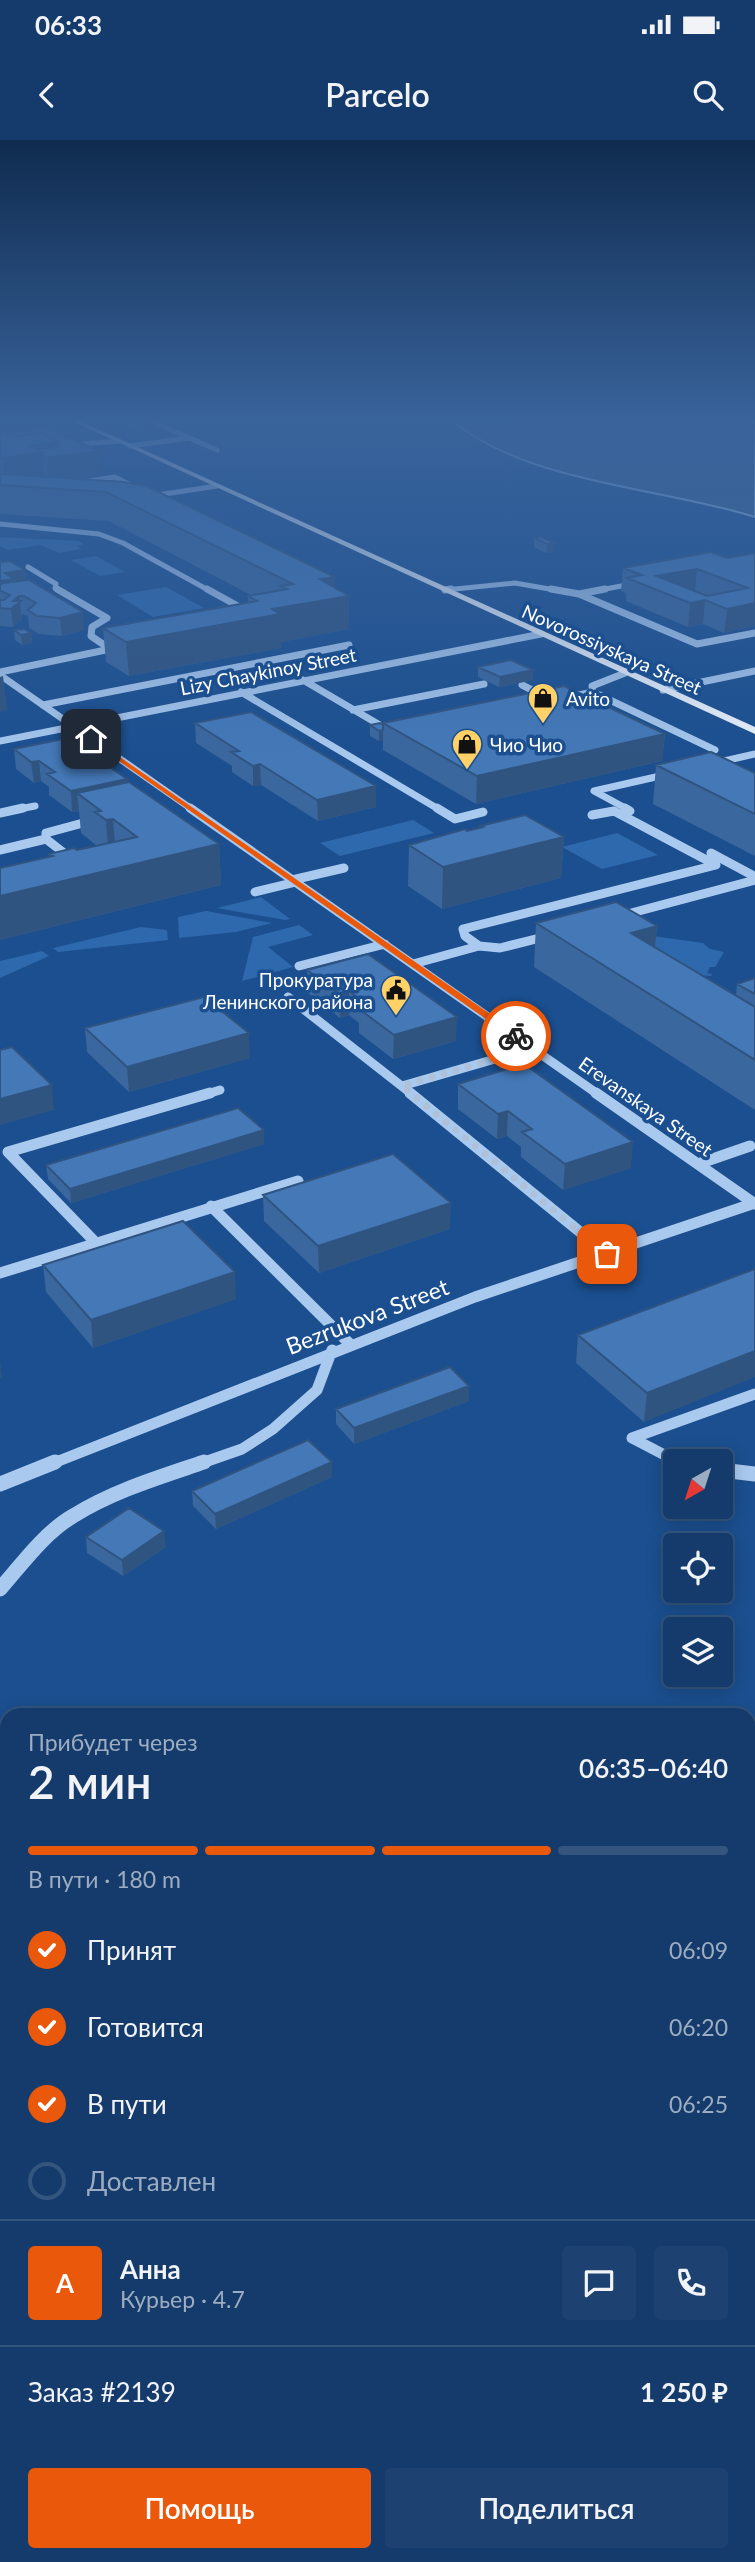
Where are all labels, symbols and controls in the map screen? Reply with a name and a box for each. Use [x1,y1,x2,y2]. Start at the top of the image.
text: 06:33 [35,9,102,41]
text: Parcelo [325,75,430,114]
icon: back [28,76,66,114]
icon: search [689,76,727,114]
street label: Novorossiyskaya Street [519,599,705,699]
street label: Lizy Chaykinoy Street [178,643,358,699]
shop icon: Avito [526,681,560,725]
place label: Avito [566,687,610,710]
pin [61,709,121,769]
icon: home [72,720,110,758]
shop icon: Чио Чио [450,727,484,771]
place label: Чио Чио [490,733,563,756]
place label: Прокуратура Ленинского района [202,968,373,1013]
public building icon: Прокуратура Ленинского района [379,973,413,1017]
courier [481,1001,551,1071]
icon: bike [497,1017,535,1055]
street label: Erevanskaya Street [575,1051,717,1161]
pin [577,1224,637,1284]
icon: bag [588,1235,626,1273]
street label: Bezrukova Street [282,1272,453,1360]
north arrow [663,1449,733,1519]
map controls [663,1449,733,1687]
button: locate [663,1533,733,1603]
button: layers [663,1617,733,1687]
text: Прибудет через [28,1728,198,1756]
text: 06:35–06:40 [579,1752,728,1784]
text: 2 мин [28,1754,152,1809]
text: В пути · 180 m [28,1865,181,1893]
icon: check [28,1931,66,1969]
text: Принят [87,1934,176,1966]
text: 06:09 [669,1936,728,1964]
icon: check [28,2008,66,2046]
text: Готовится [87,2011,204,2043]
text: 06:20 [669,2013,728,2041]
icon: check [28,2085,66,2123]
text: В пути [87,2088,167,2120]
text: 06:25 [669,2090,728,2118]
text: Доставлен [87,2165,216,2197]
button: chat [562,2246,636,2320]
button: phone [654,2246,728,2320]
text: Анна [120,2253,181,2285]
text: А [56,2267,74,2299]
text: Курьер · 4.7 [120,2285,245,2313]
text: Заказ #2139 [28,2376,176,2408]
text: 1 250 ₽ [640,2376,728,2408]
button: Помощь [28,2468,371,2548]
button: Поделиться [385,2468,728,2548]

